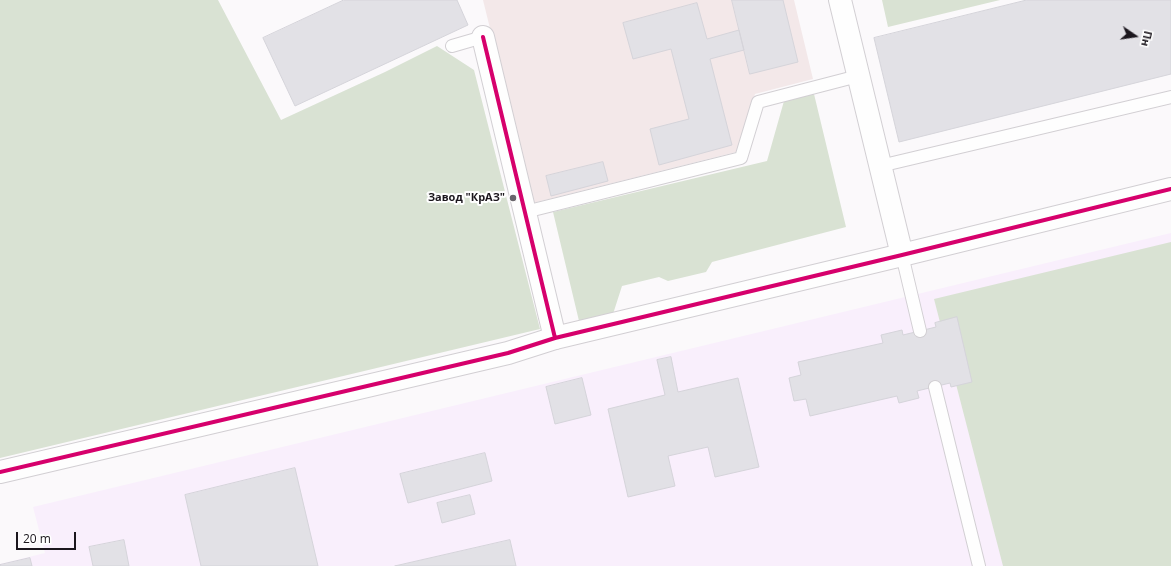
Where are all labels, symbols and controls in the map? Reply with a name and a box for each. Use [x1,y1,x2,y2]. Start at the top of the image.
north arrow [1115,16,1155,56]
text: Пн [1138,30,1156,48]
place label: Завод "КрАЗ" [428,191,505,205]
marker: Завод "КрАЗ" [508,193,518,203]
scale bar [18,524,78,550]
text: 20 m [23,530,51,547]

